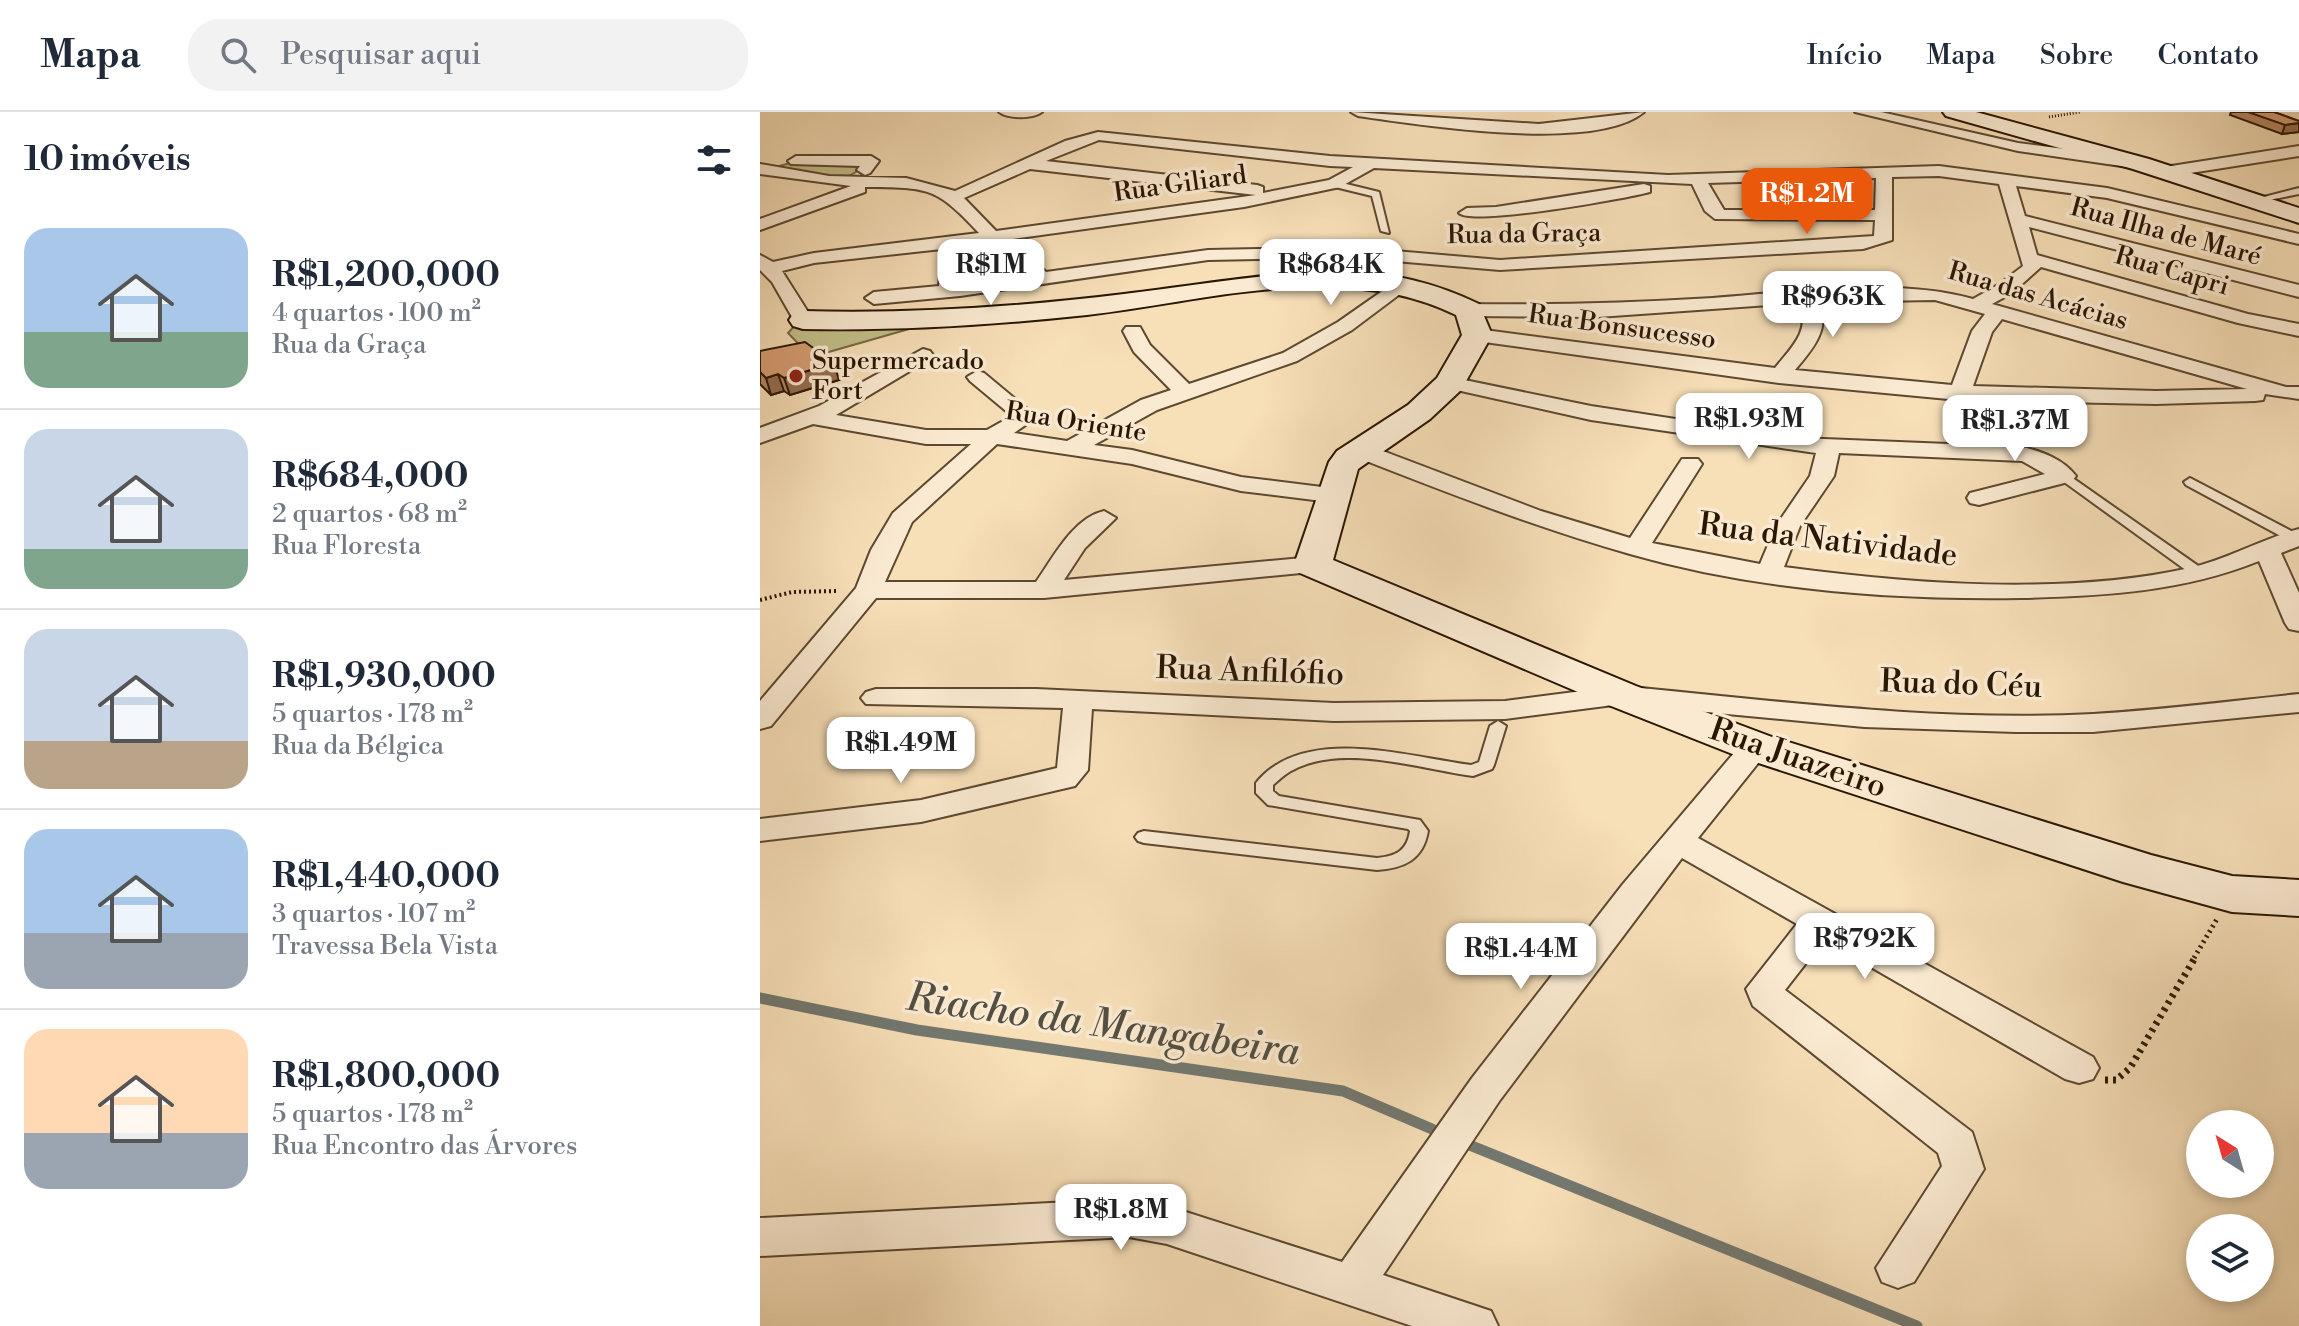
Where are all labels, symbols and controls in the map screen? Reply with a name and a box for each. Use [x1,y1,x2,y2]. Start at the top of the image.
search box [188,19,748,91]
text: Mapa [40,32,140,79]
icon: search [216,33,260,77]
text: Pesquisar aqui [280,36,481,74]
text: Início [1807,38,1882,73]
text: Mapa [1926,38,1996,73]
text: Sobre [2040,38,2113,73]
text: Contato [2157,38,2259,73]
icon: filters [692,138,736,182]
text: 10 imóveis [24,139,191,181]
street label: Rua Giliard [1111,159,1249,209]
pin: R$1.2M [1742,168,1872,236]
text: R$1.2M [1760,178,1854,210]
street label: Rua Ilha de Maré [2067,191,2265,273]
street label: Rua da Graça [1447,217,1602,251]
pin: R$1M [944,239,1038,307]
pin: R$684K [1266,239,1396,307]
street label: Rua Capri [2111,239,2233,303]
text: R$1M [955,249,1027,281]
text: R$684K [1278,249,1384,281]
text: R$1,200,000 [272,255,500,297]
street label: Rua das Acácias [1944,255,2132,337]
icon: home [88,260,184,356]
pin: R$963K [1768,271,1898,339]
text: R$963K [1781,281,1885,313]
text: 4 quartos · 100 m² [272,297,481,329]
street label: Rua Bonsucesso [1526,298,1718,356]
text: Rua da Graça [272,329,426,361]
place label: Supermercado Fort [812,345,984,407]
marker: Supermercado Fort [787,367,805,385]
pin: R$1.93M [1675,393,1823,461]
street label: Rua Oriente [1003,395,1149,449]
pin: R$1.37M [1941,395,2089,463]
text: R$1.93M [1694,403,1804,435]
text: R$1.37M [1961,405,2069,437]
text: R$684,000 [272,456,468,498]
icon: home [88,461,184,557]
text: 2 quartos · 68 m² [272,498,467,530]
street label: Rua da Natividade [1696,504,1960,576]
text: Rua Floresta [272,530,421,562]
street label: Rua Anfilófio [1155,648,1345,694]
text: R$1,930,000 [272,656,496,698]
icon: home [88,661,184,757]
street label: Rua do Céu [1879,661,2043,707]
text: 5 quartos · 178 m² [272,698,473,730]
street label: Rua Juazeiro [1704,709,1892,807]
pin: R$1.49M [827,717,975,785]
text: R$1.49M [845,727,957,759]
text: Rua da Bélgica [272,730,444,762]
text: R$1,440,000 [272,856,500,898]
icon: home [88,861,184,957]
text: 3 quartos · 107 m² [272,898,475,930]
pin: R$792K [1800,913,1930,981]
pin: R$1.44M [1447,923,1595,991]
text: R$792K [1813,923,1917,955]
text: Travessa Bela Vista [272,930,498,962]
text: R$1.44M [1464,933,1578,965]
water label: Riacho da Mangabeira [902,973,1304,1077]
text: R$1,800,000 [272,1056,500,1098]
icon: home [88,1061,184,1157]
text: 5 quartos · 178 m² [272,1098,473,1130]
north arrow [2186,1110,2274,1198]
map controls [2186,1110,2274,1302]
text: Rua Encontro das Árvores [272,1130,577,1162]
pin: R$1.8M [1056,1184,1186,1252]
text: R$1.8M [1073,1194,1169,1226]
button: layers [2186,1214,2274,1302]

